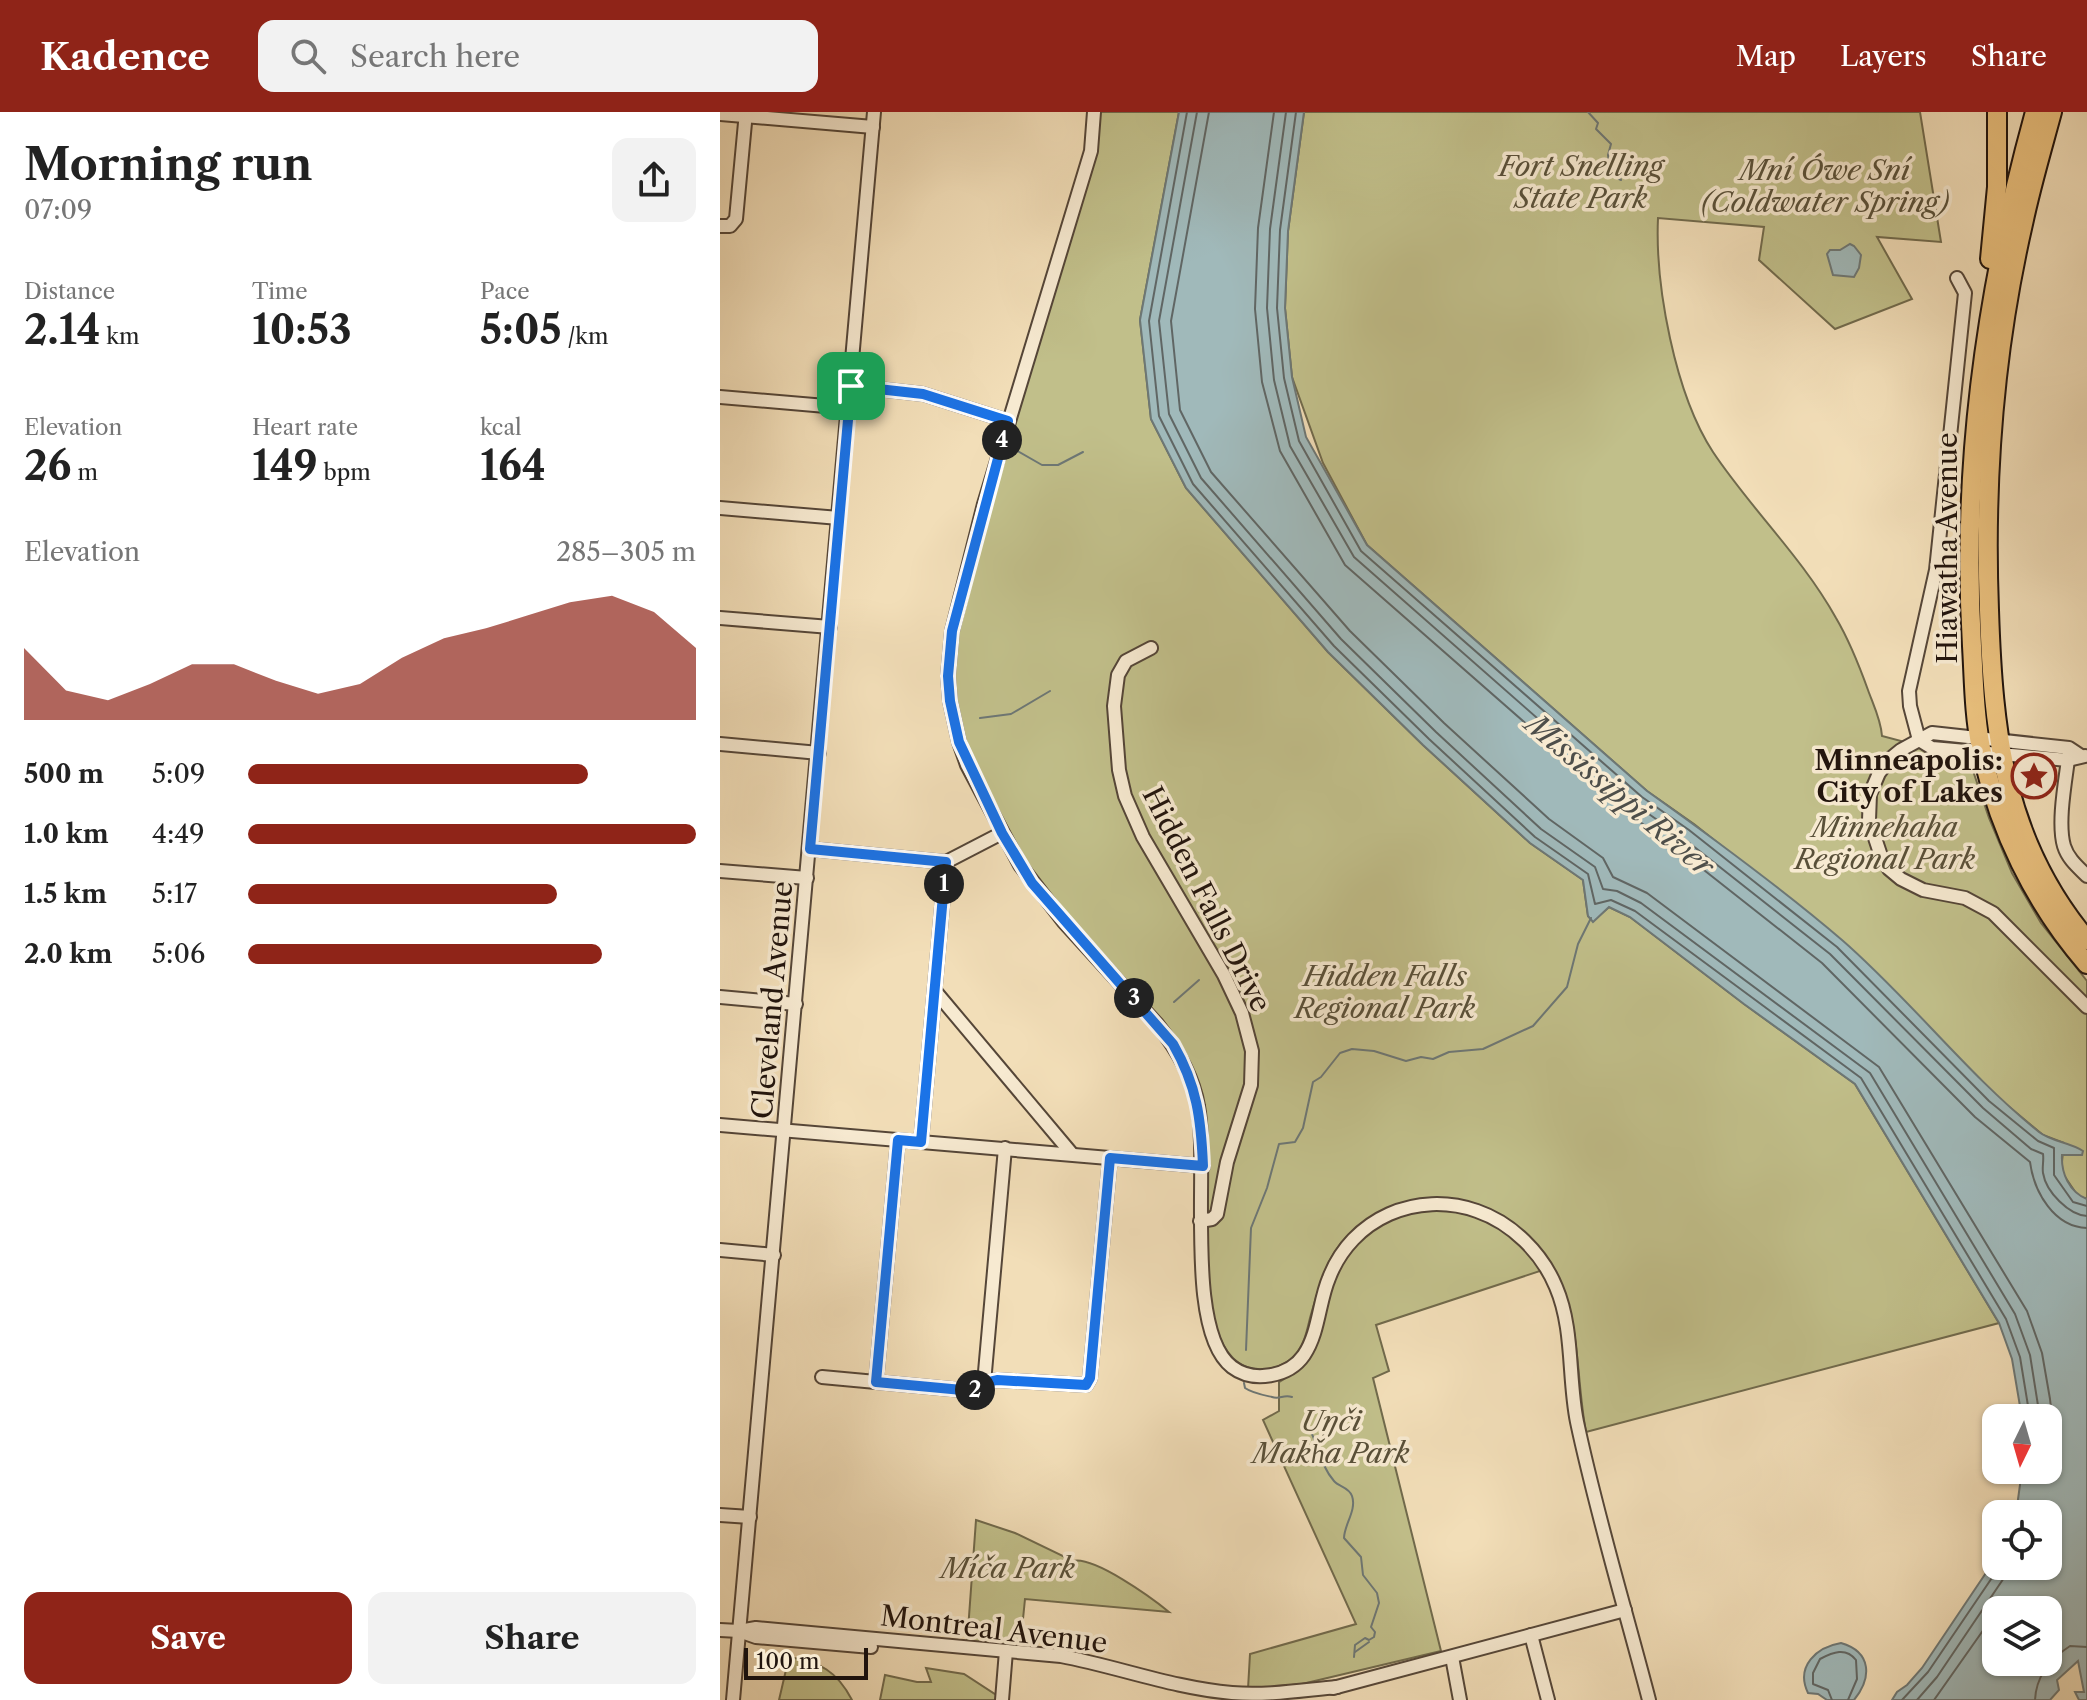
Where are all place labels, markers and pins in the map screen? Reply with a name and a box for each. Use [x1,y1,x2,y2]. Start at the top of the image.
pin [817,352,885,420]
pin: 4 [982,420,1022,460]
place label: Minneapolis: City of Lakes [1814,743,2003,809]
place icon: Minneapolis: City of Lakes [2010,752,2058,800]
pin: 1 [924,864,964,904]
pin: 3 [1114,978,1154,1018]
pin: 2 [955,1370,995,1410]

